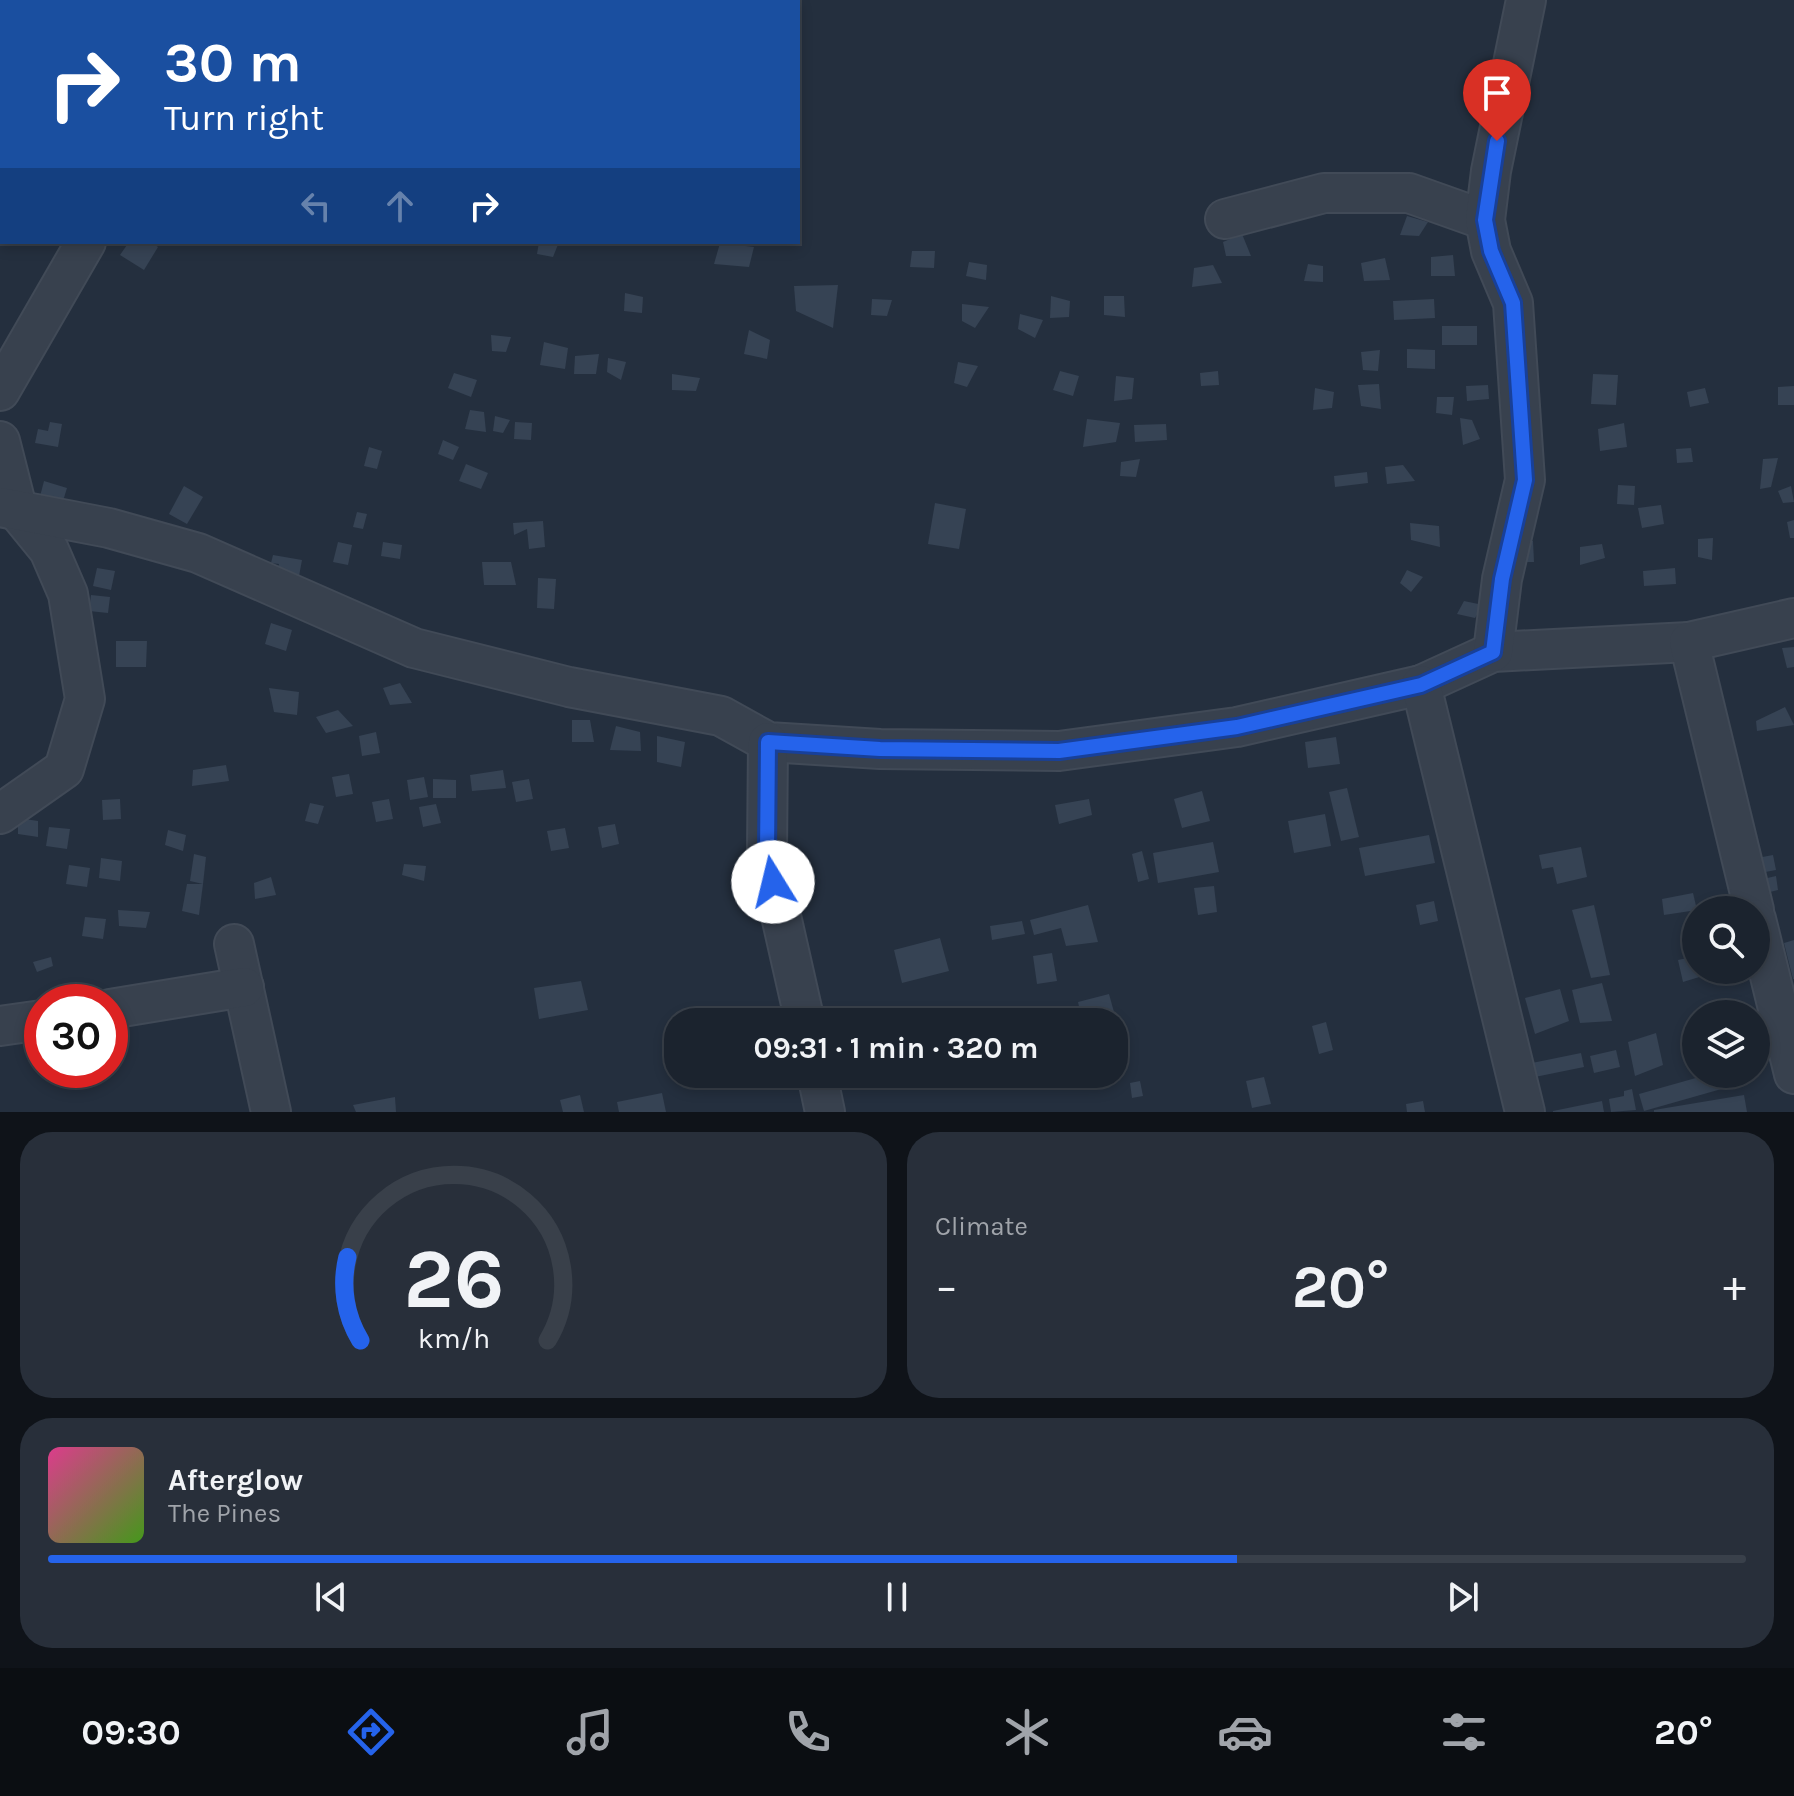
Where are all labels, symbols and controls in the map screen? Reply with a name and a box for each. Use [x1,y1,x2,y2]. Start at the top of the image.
text: 30 m [164,30,302,95]
icon: right [32,32,136,136]
pin [1463,59,1531,141]
icon: arrive [1475,71,1519,115]
text: Turn right [164,97,324,139]
icon: left [294,184,338,228]
icon: ahead [378,184,422,228]
icon: right [462,184,506,228]
position arrow [731,840,815,924]
map controls [1682,896,1770,1088]
button: search [1682,896,1770,984]
speed limit sign: 30 [24,984,128,1088]
button: layers [1682,1000,1770,1088]
text: 09:31 · 1 min · 320 m [753,1030,1039,1066]
text: Climate [935,1211,1028,1242]
text: 26 [403,1231,504,1328]
text: 20° [1292,1252,1389,1322]
text: − [935,1261,958,1312]
text: + [1723,1261,1746,1312]
text: km/h [417,1322,490,1355]
text: Afterglow [168,1462,303,1498]
text: The Pines [168,1498,281,1529]
icon: previous [309,1575,353,1619]
icon: pause [875,1575,919,1619]
icon: next [1441,1575,1485,1619]
icon: directions [343,1704,399,1760]
icon: music [562,1704,618,1760]
icon: phone [780,1704,836,1760]
icon: climate [999,1704,1055,1760]
icon: car [1217,1704,1273,1760]
icon: filters [1436,1704,1492,1760]
text: 09:30 [81,1711,181,1753]
text: 20° [1654,1711,1713,1753]

